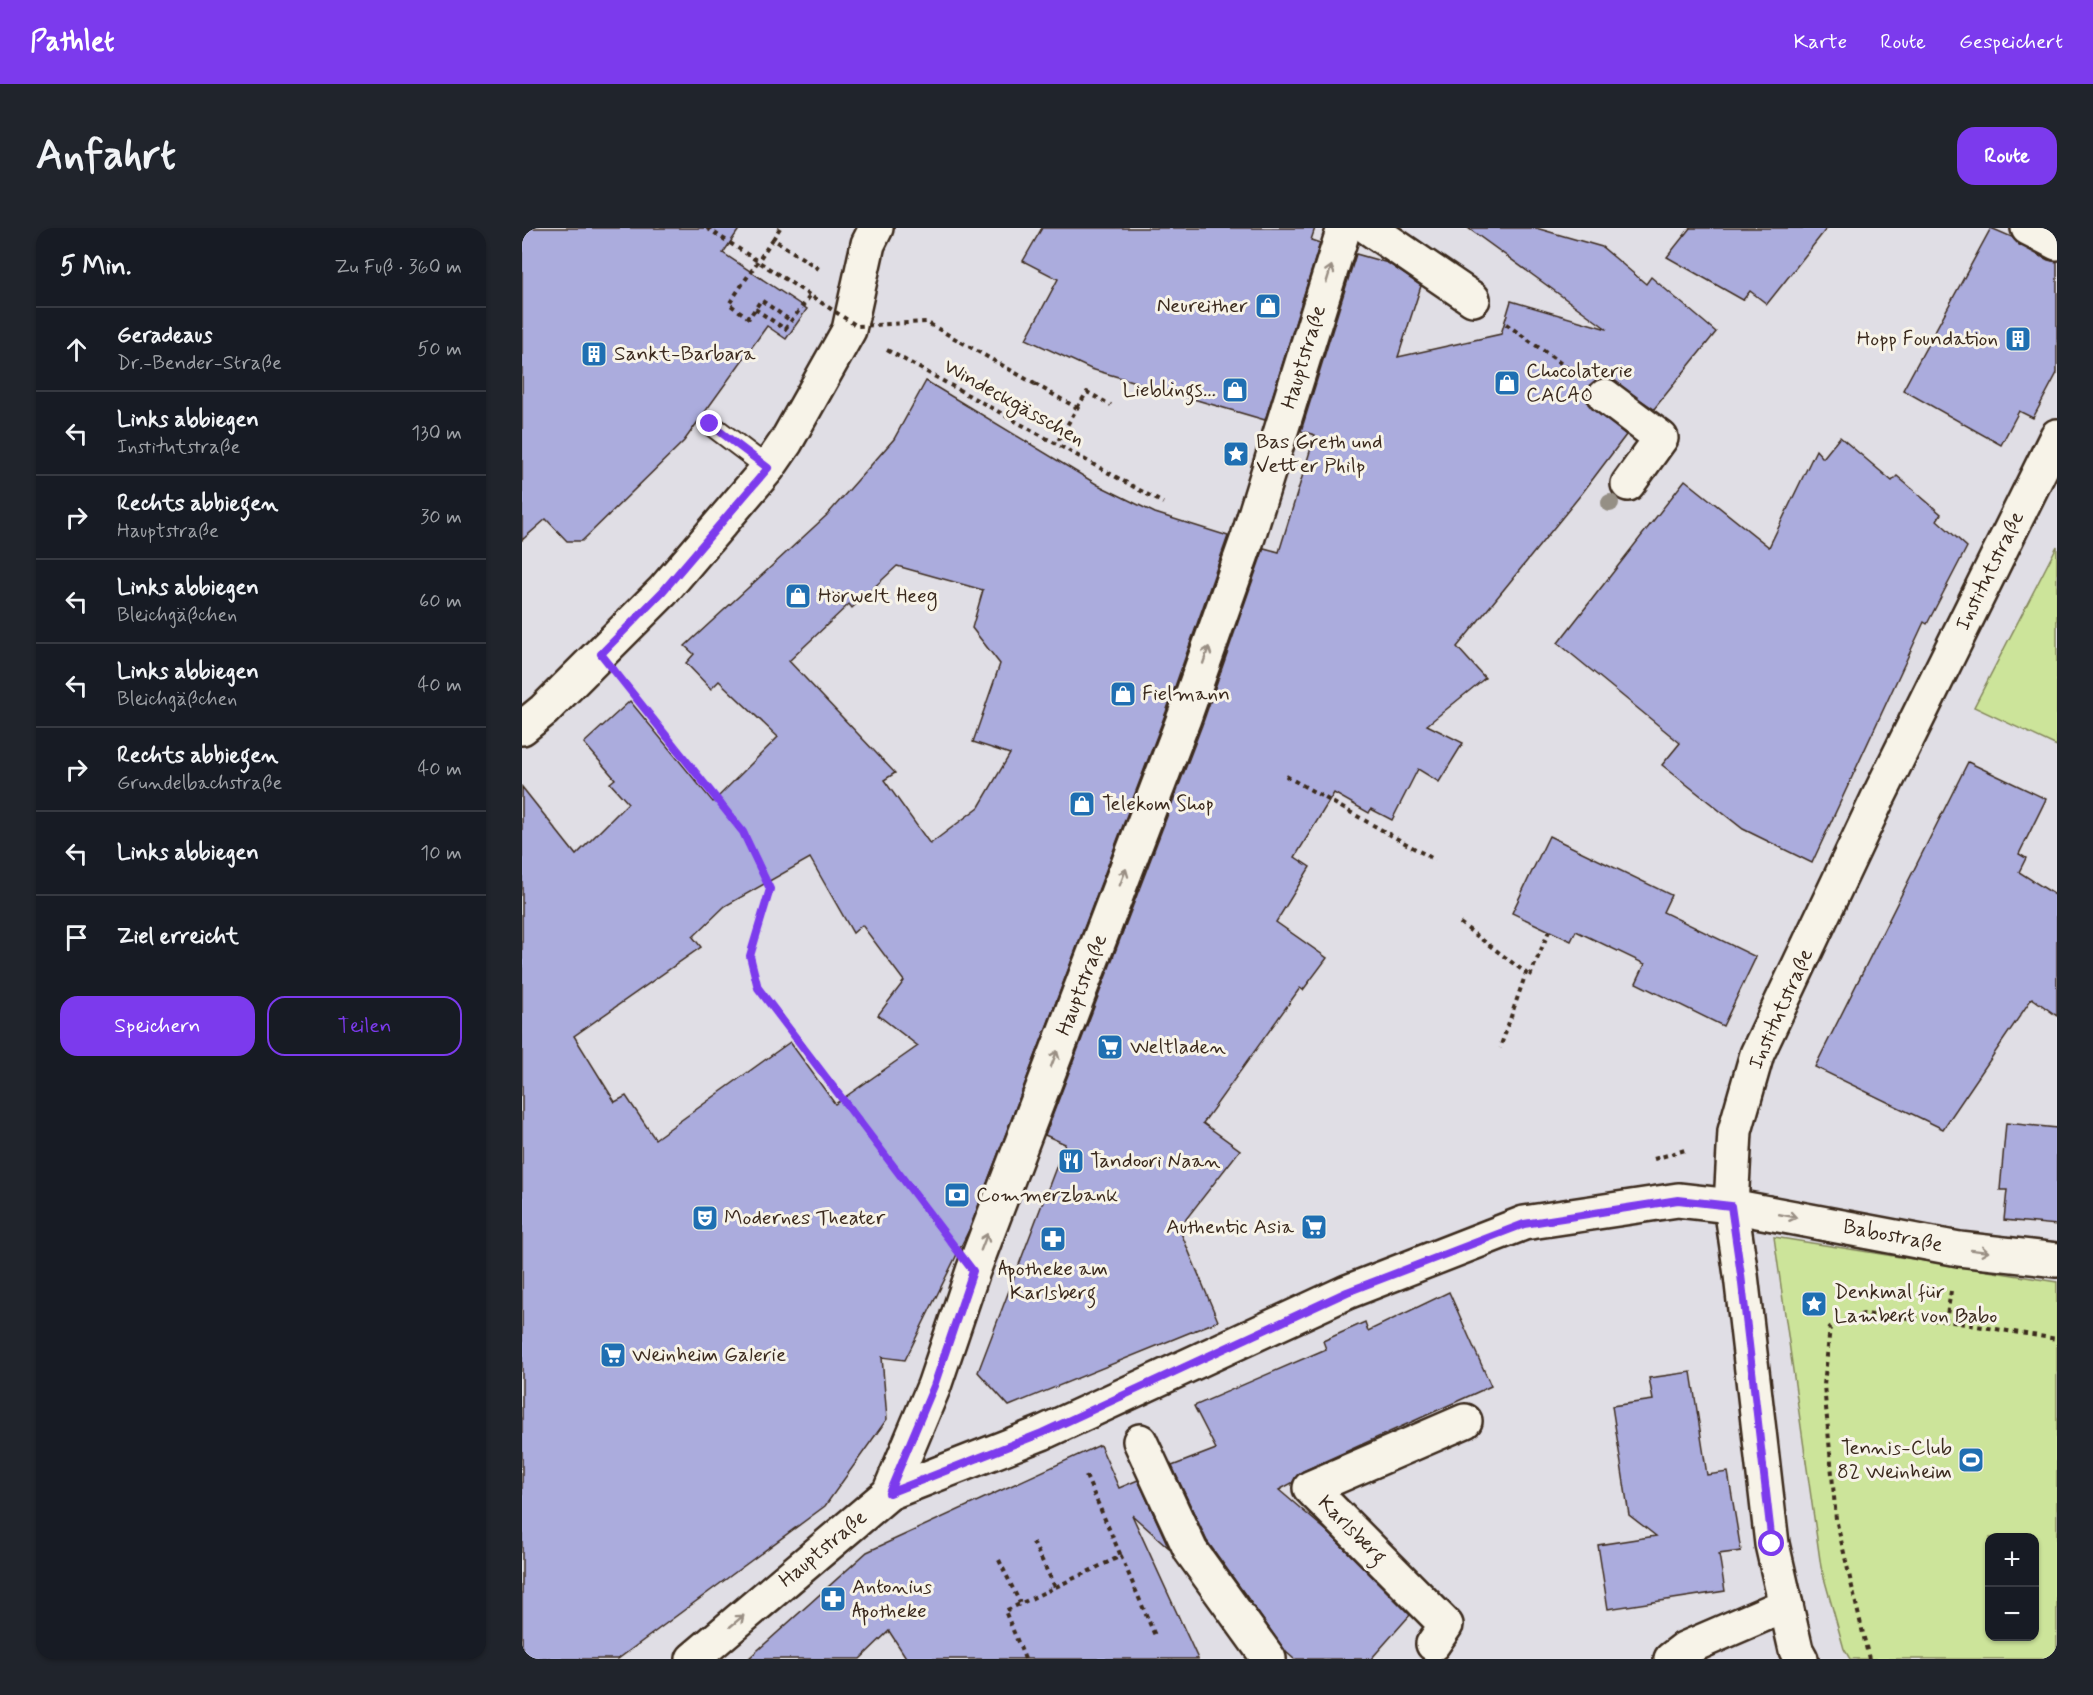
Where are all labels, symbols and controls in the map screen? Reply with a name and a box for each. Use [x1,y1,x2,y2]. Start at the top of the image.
text: Pathlet [30,24,114,61]
text: Karte [1794,28,1847,56]
text: Route [1880,28,1926,56]
text: Gespeichert [1959,28,2063,56]
button: Route [1957,127,2057,185]
text: Anfahrt [36,129,176,184]
text: 5 Min. [60,250,131,284]
text: Zu Fuß · 360 m [334,254,462,281]
one-way arrow [1325,265,1336,284]
shop icon: Neureither [1253,291,1283,321]
place label: Neureither [1157,292,1248,320]
street label: Hauptstraße [1275,302,1333,412]
text: Geradeaus [117,322,212,350]
building icon: Hopp Foundation [2003,324,2033,354]
place label: Hopp Foundation [1857,325,1998,353]
icon: ahead [60,333,93,366]
text: 50 m [417,336,462,363]
building icon: Sankt-Barbara [579,339,609,369]
place label: Sankt-Barbara [614,340,756,368]
text: Dr.-Bender-Straße [117,350,282,377]
street label: Windeckgässchen [938,353,1090,454]
place label: Chocolaterie CACAO [1526,357,1633,409]
shop icon: Chocolaterie CACAO [1492,368,1522,398]
shop icon: Lieblings... [1220,375,1250,405]
place label: Lieblings... [1122,376,1216,406]
text: Links abbiegen [117,406,259,434]
route end [696,410,722,436]
icon: left [60,417,93,450]
text: 130 m [411,420,462,447]
place label: Bas Greth und Vetter Philp [1256,428,1383,480]
text: Institutstraße [117,434,240,461]
place icon: Bas Greth und Vetter Philp [1221,439,1251,469]
text: Rechts abbiegen [117,490,278,518]
icon: right [60,501,93,534]
text: 30 m [420,504,462,531]
street label: Institutstraße [1949,507,2031,635]
text: Hauptstraße [117,518,219,545]
text: Links abbiegen [117,574,259,602]
shop icon: Hörwelt Heeg [783,581,813,611]
place label: Hörwelt Heeg [818,582,938,611]
icon: left [60,585,93,618]
text: 60 m [419,588,462,615]
text: Bleichgäßchen [117,602,237,629]
one-way arrow [1202,646,1213,665]
text: Links abbiegen [117,658,259,686]
icon: left [60,669,93,702]
text: 40 m [418,672,462,699]
shop icon: Fielmann [1108,679,1138,709]
place label: Fielmann [1142,680,1230,708]
text: Bleichgäßchen [117,686,237,713]
text: Rechts abbiegen [117,742,278,770]
icon: right [60,753,93,786]
text: 40 m [418,756,462,783]
text: Grundelbachstraße [117,770,282,797]
shop icon: Telekom Shop [1067,789,1097,819]
place label: Telekom Shop [1102,790,1214,818]
icon: left [60,837,93,870]
text: Links abbiegen [117,839,259,867]
text: 10 m [420,840,462,867]
one-way arrow [1119,868,1130,887]
icon: arrive [60,921,93,954]
text: Ziel erreicht [117,923,239,951]
street label: Hauptstraße [1050,930,1114,1040]
street label: Institutstraße [1742,944,1820,1074]
button: Speichern [60,996,255,1056]
button: Teilen [267,996,462,1056]
supermarket icon: Weltladen [1095,1032,1125,1062]
place label: Weltladen [1130,1033,1226,1061]
one-way arrow [1049,1051,1060,1069]
restaurant icon: Tandoori Naan [1056,1146,1086,1176]
place label: Tandoori Naan [1090,1147,1221,1175]
bank icon: Commerzbank [942,1180,972,1210]
place label: Commerzbank [976,1181,1118,1209]
theatre icon: Modernes Theater [690,1203,720,1233]
place label: Modernes Theater [724,1204,885,1232]
one-way arrow [1778,1211,1797,1222]
supermarket icon: Authentic Asia [1299,1212,1329,1242]
place label: Authentic Asia [1166,1213,1294,1241]
street label: Babostraße [1841,1213,1945,1259]
pharmacy icon: Apotheke am Karlsberg [1038,1224,1068,1254]
one-way arrow [980,1233,991,1252]
one-way arrow [1970,1246,1989,1257]
place label: Apotheke am Karlsberg [998,1255,1108,1309]
place label: Denkmal für Lambert von Babo [1834,1278,1997,1330]
place icon: Denkmal für Lambert von Babo [1799,1289,1829,1319]
supermarket icon: Weinheim Galerie [598,1340,628,1370]
place label: Weinheim Galerie [632,1341,786,1369]
place label: Tennis-Club 82 Weinheim [1837,1434,1952,1486]
sports icon: Tennis-Club 82 Weinheim [1956,1445,1986,1475]
street label: Karlsberg [1310,1489,1393,1572]
street label: Hauptstraße [773,1504,873,1594]
route start [1758,1530,1784,1556]
map controls [1985,1533,2039,1641]
button: + [1985,1533,2039,1587]
place label: Antonius Apotheke [852,1573,932,1626]
pharmacy icon: Antonius Apotheke [818,1584,848,1614]
button: − [1985,1587,2039,1641]
one-way arrow [729,1614,744,1628]

